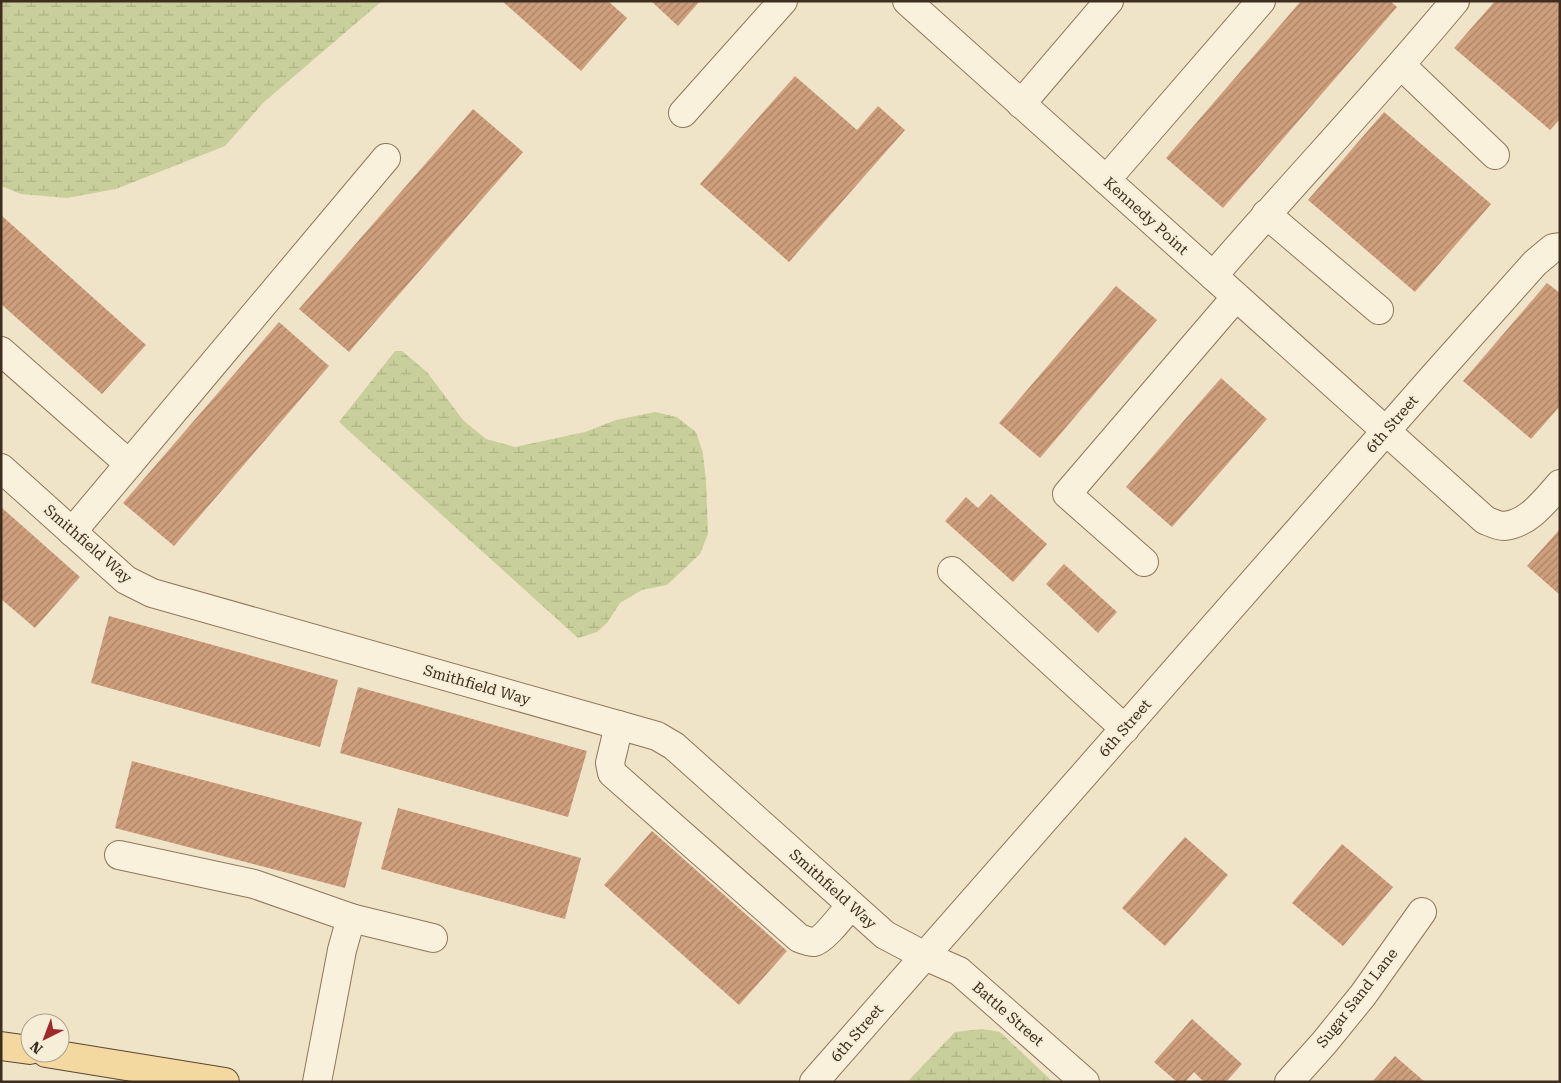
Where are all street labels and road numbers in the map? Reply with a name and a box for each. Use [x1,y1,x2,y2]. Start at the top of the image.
street label: Kennedy Point [1100,173,1192,259]
street label: 6th Street [1362,391,1422,457]
street label: Smithfield Way [40,501,136,587]
street label: Smithfield Way [421,661,533,709]
street label: 6th Street [1095,695,1155,761]
street label: Smithfield Way [786,845,880,933]
street label: Sugar Sand Lane [1313,945,1401,1051]
street label: Battle Street [969,978,1048,1050]
street label: 6th Street [827,1000,887,1066]

